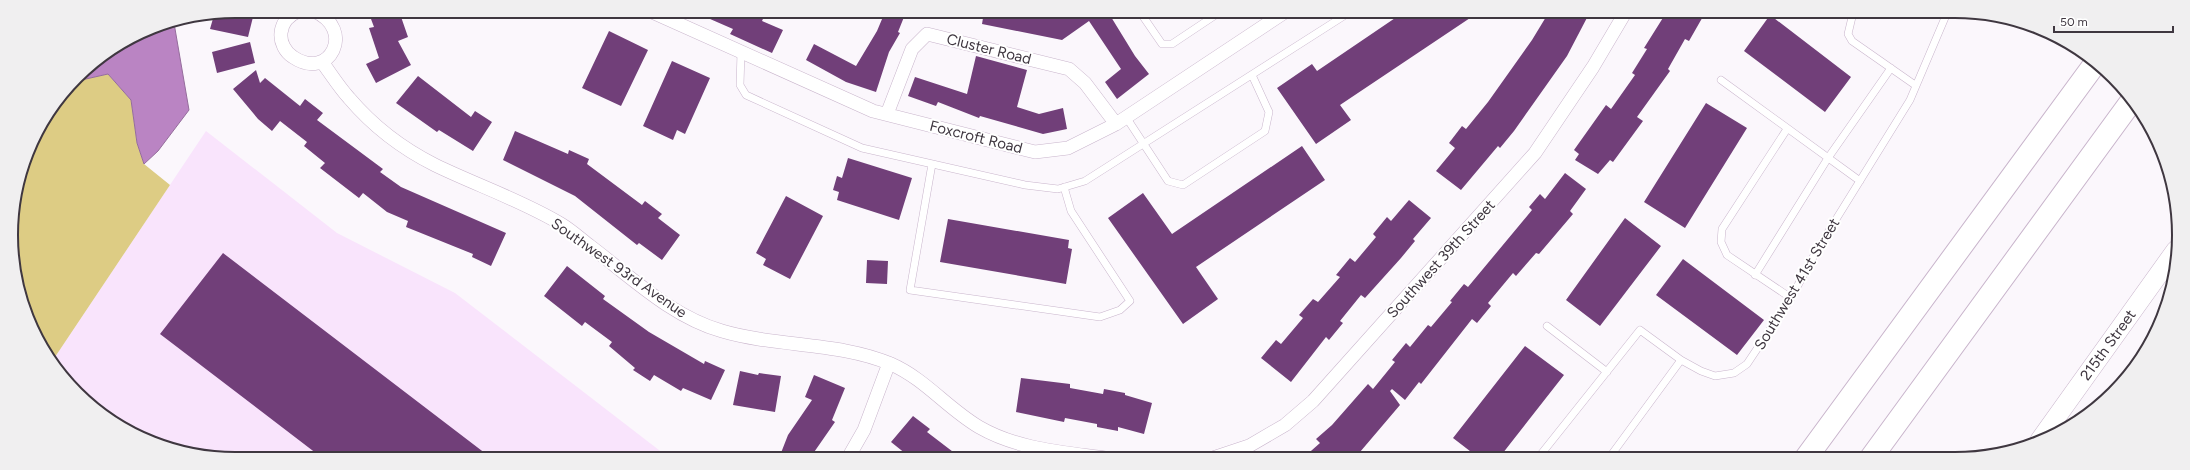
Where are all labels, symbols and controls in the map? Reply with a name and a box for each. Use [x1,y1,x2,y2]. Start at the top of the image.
scale bar [2054,8,2173,34]
text: 50 m [2060,15,2088,29]
street label: Cluster Road [945,30,1033,68]
street label: Foxcroft Road [928,117,1024,157]
street label: Southwest 39th Street [1383,196,1499,322]
street label: Southwest 93rd Avenue [548,214,690,322]
street label: Southwest 41st Street [1751,215,1844,353]
street label: 215th Street [2076,306,2140,384]

